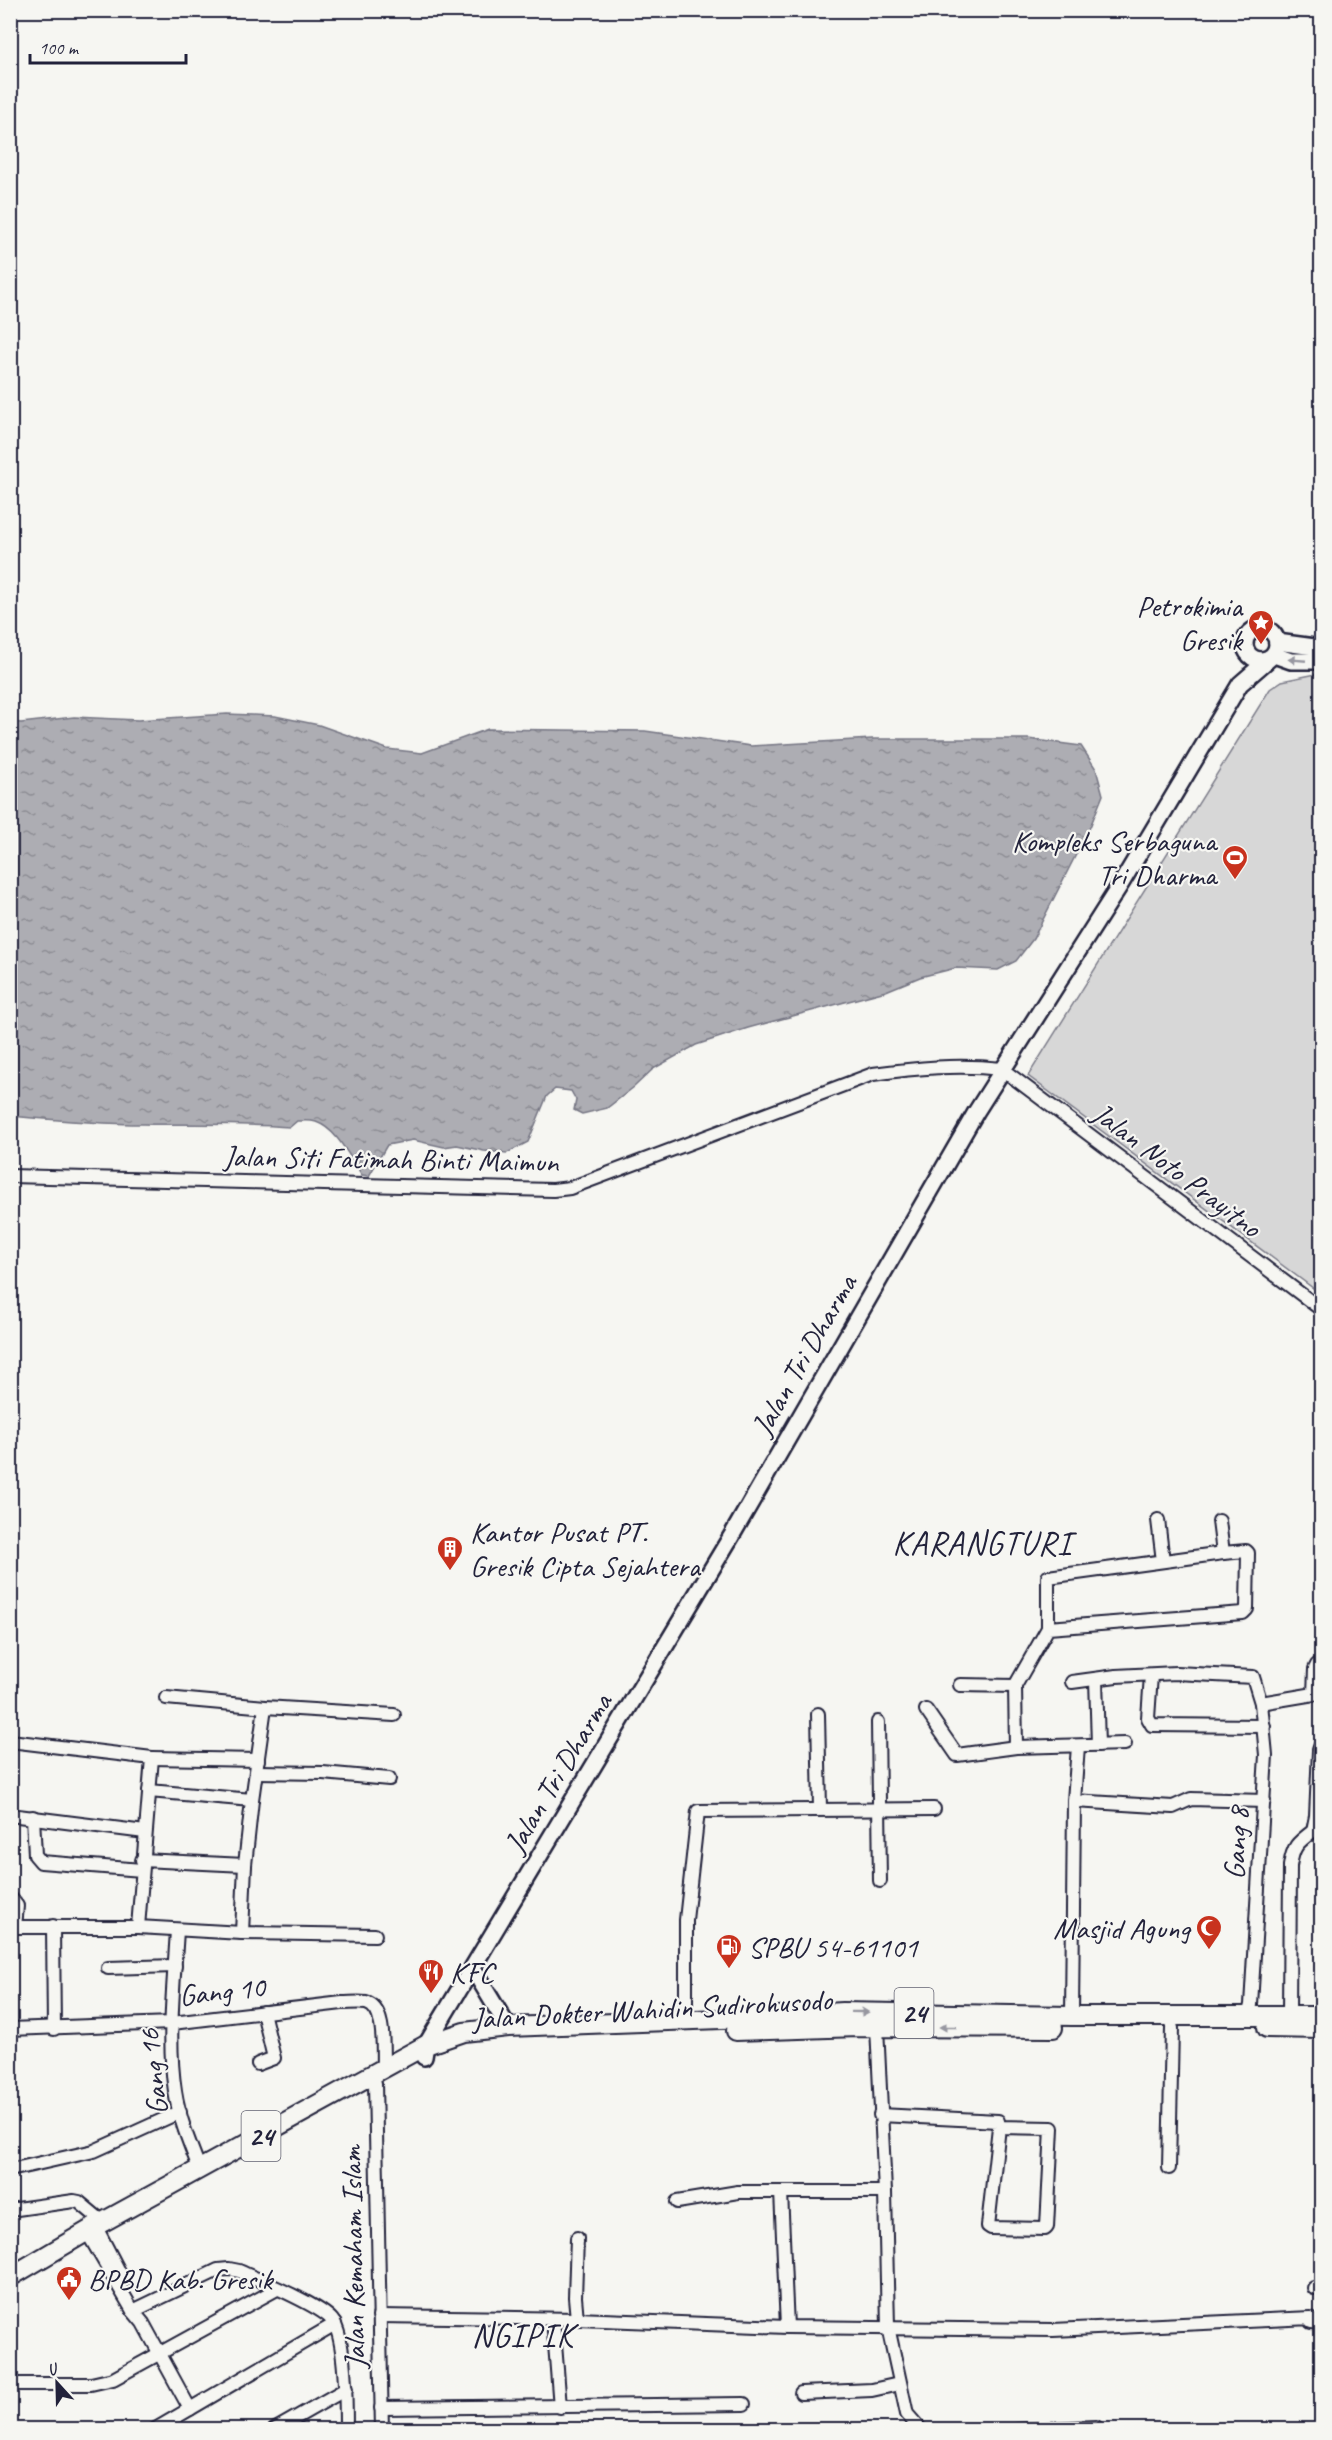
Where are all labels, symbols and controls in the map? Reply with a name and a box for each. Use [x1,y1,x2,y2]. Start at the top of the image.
scale bar [30,27,186,65]
text: 100 m [39,37,80,59]
place label: Petrokimia Gresik [1137,587,1244,659]
place icon: Petrokimia Gresik [1246,608,1276,646]
one-way arrow [1288,655,1307,665]
place label: Kompleks Serbaguna Tri Dharma [1012,822,1219,894]
sports icon: Kompleks Serbaguna Tri Dharma [1220,843,1250,881]
street label: Jalan Noto Prayitno [1083,1093,1270,1247]
street label: Jalan Siti Fatimah Binti Maimun [221,1137,560,1181]
street label: Jalan Tri Dharma [742,1266,866,1444]
place label: Kantor Pusat PT. Gresik Cipta Sejahtera [470,1513,702,1585]
district label: KARANGTURI [892,1522,1077,1564]
building icon: Kantor Pusat PT. Gresik Cipta Sejahtera [435,1534,465,1572]
street label: Jalan Tri Dharma [495,1685,621,1861]
street label: Gang 8 [1215,1803,1258,1881]
place label: Masjid Agung [1053,1909,1192,1947]
mosque icon: Masjid Agung [1194,1913,1224,1951]
place label: SPBU 54-61101 [748,1928,919,1966]
fuel station icon: SPBU 54-61101 [714,1932,744,1970]
place label: KFC [450,1953,497,1991]
restaurant icon: KFC [416,1957,446,1995]
street label: Gang 10 [177,1967,269,2014]
street label: Jalan Dokter Wahidin Sudirohusodo [469,1981,834,2037]
road number: 24 [894,1988,934,2038]
one-way arrow [850,2007,869,2017]
one-way arrow [939,2022,958,2032]
street label: Gang 16 [129,2026,176,2117]
road number: 24 [242,2111,280,2161]
street label: Jalan Kemaham Islam [332,2144,374,2371]
place label: BPBD Kab. Gresik [88,2260,274,2298]
public building icon: BPBD Kab. Gresik [54,2264,84,2302]
district label: NGIPIK [472,2314,579,2356]
north arrow [27,2353,87,2413]
text: U [44,2358,62,2381]

